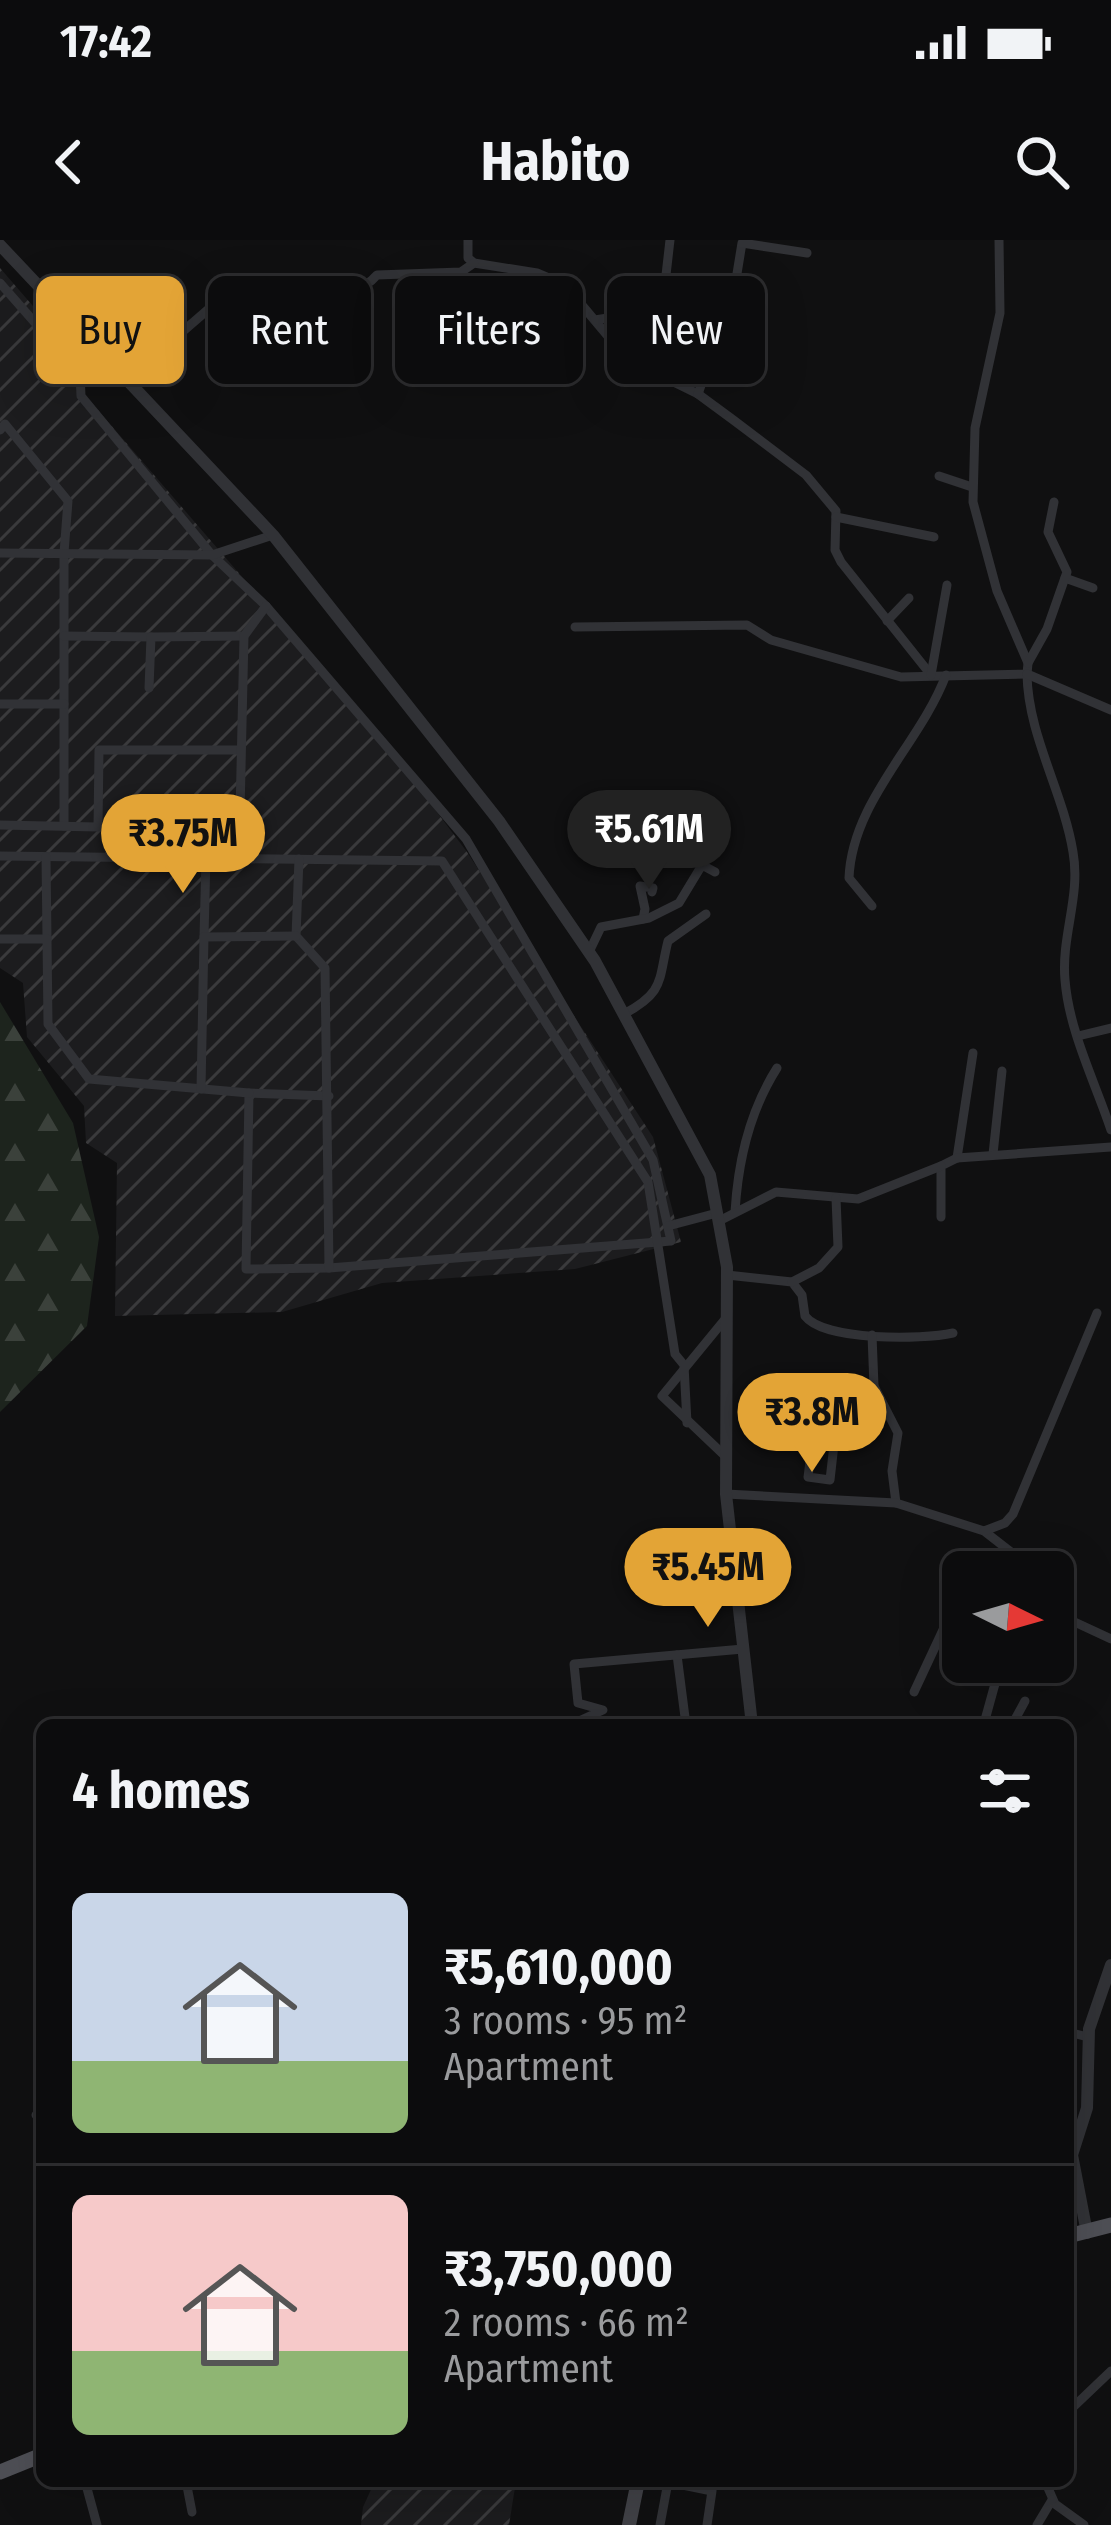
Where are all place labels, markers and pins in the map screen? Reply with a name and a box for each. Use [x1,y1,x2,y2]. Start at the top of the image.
pin: ₹5.61M [551,790,747,892]
pin: ₹3.75M [85,794,281,896]
pin: ₹3.8M [728,1373,896,1475]
pin: ₹5.45M [610,1528,806,1630]

